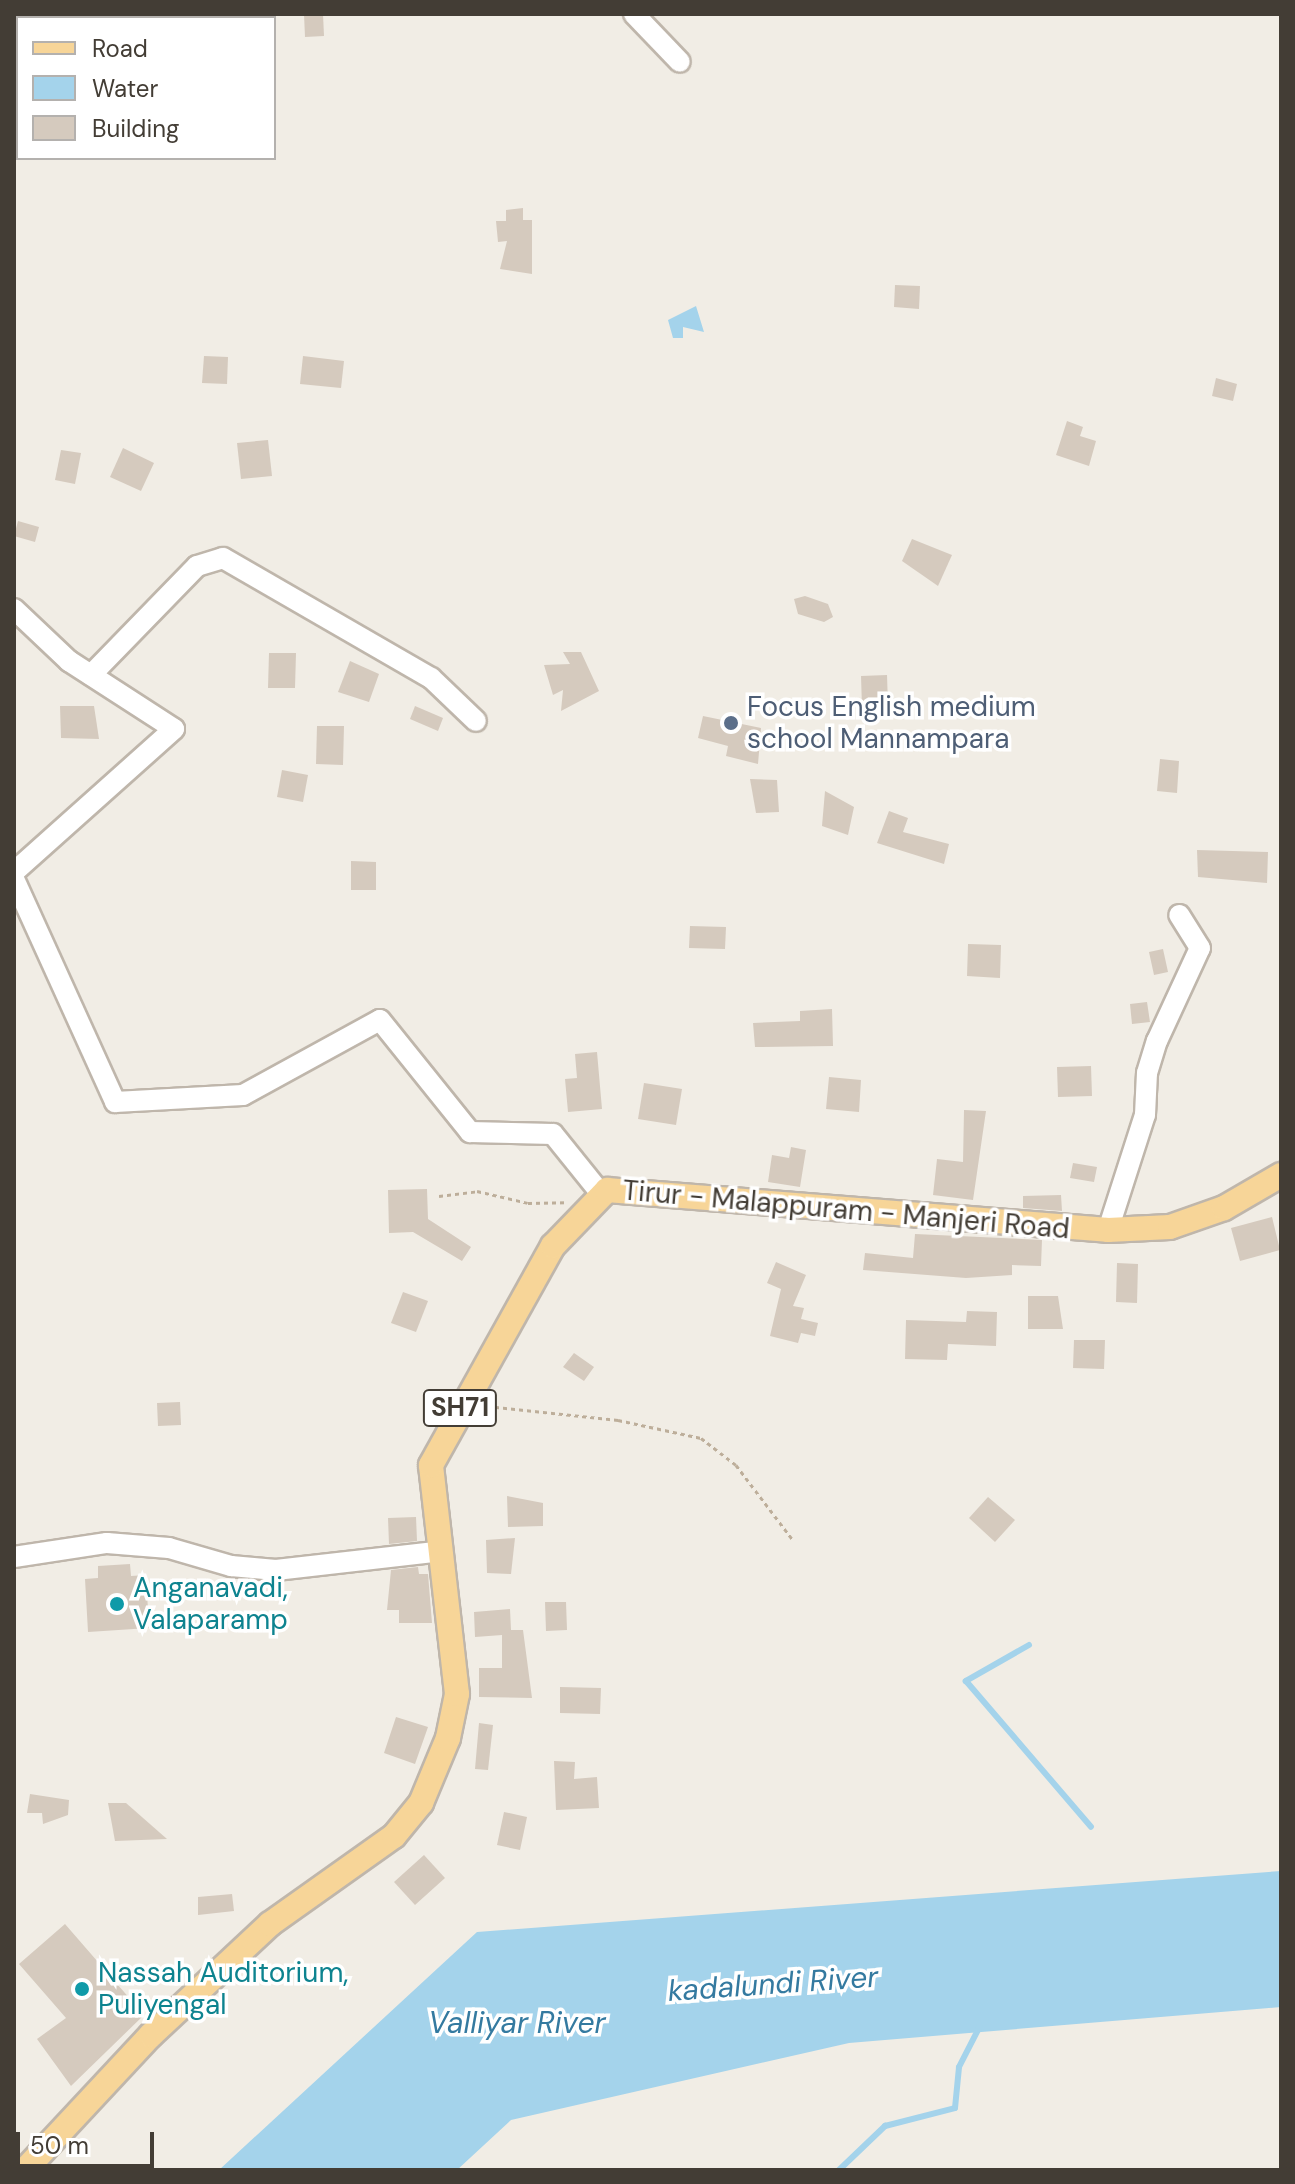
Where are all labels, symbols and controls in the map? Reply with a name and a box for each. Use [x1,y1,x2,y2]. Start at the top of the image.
legend [16,16,276,160]
text: Road [92,33,148,64]
text: Water [92,73,158,104]
text: Building [92,113,179,144]
place label: Focus English medium school Mannampara [747,690,1036,756]
marker: Focus English medium school Mannampara [722,714,740,732]
street label: Tirur - Malappuram - Manjeri Road [621,1174,1071,1246]
road number: SH71 [422,1386,498,1430]
place label: Anganavadi, Valaparamp [133,1571,288,1637]
marker: Anganavadi, Valaparamp [108,1595,126,1613]
place label: Nassah Auditorium, Puliyengal [98,1956,348,2022]
water label: kadalundi River [667,1959,879,2009]
marker: Nassah Auditorium, Puliyengal [73,1980,91,1998]
water label: Valliyar River [428,2005,606,2041]
scale bar [20,2116,158,2166]
text: 50 m [30,2130,89,2161]

